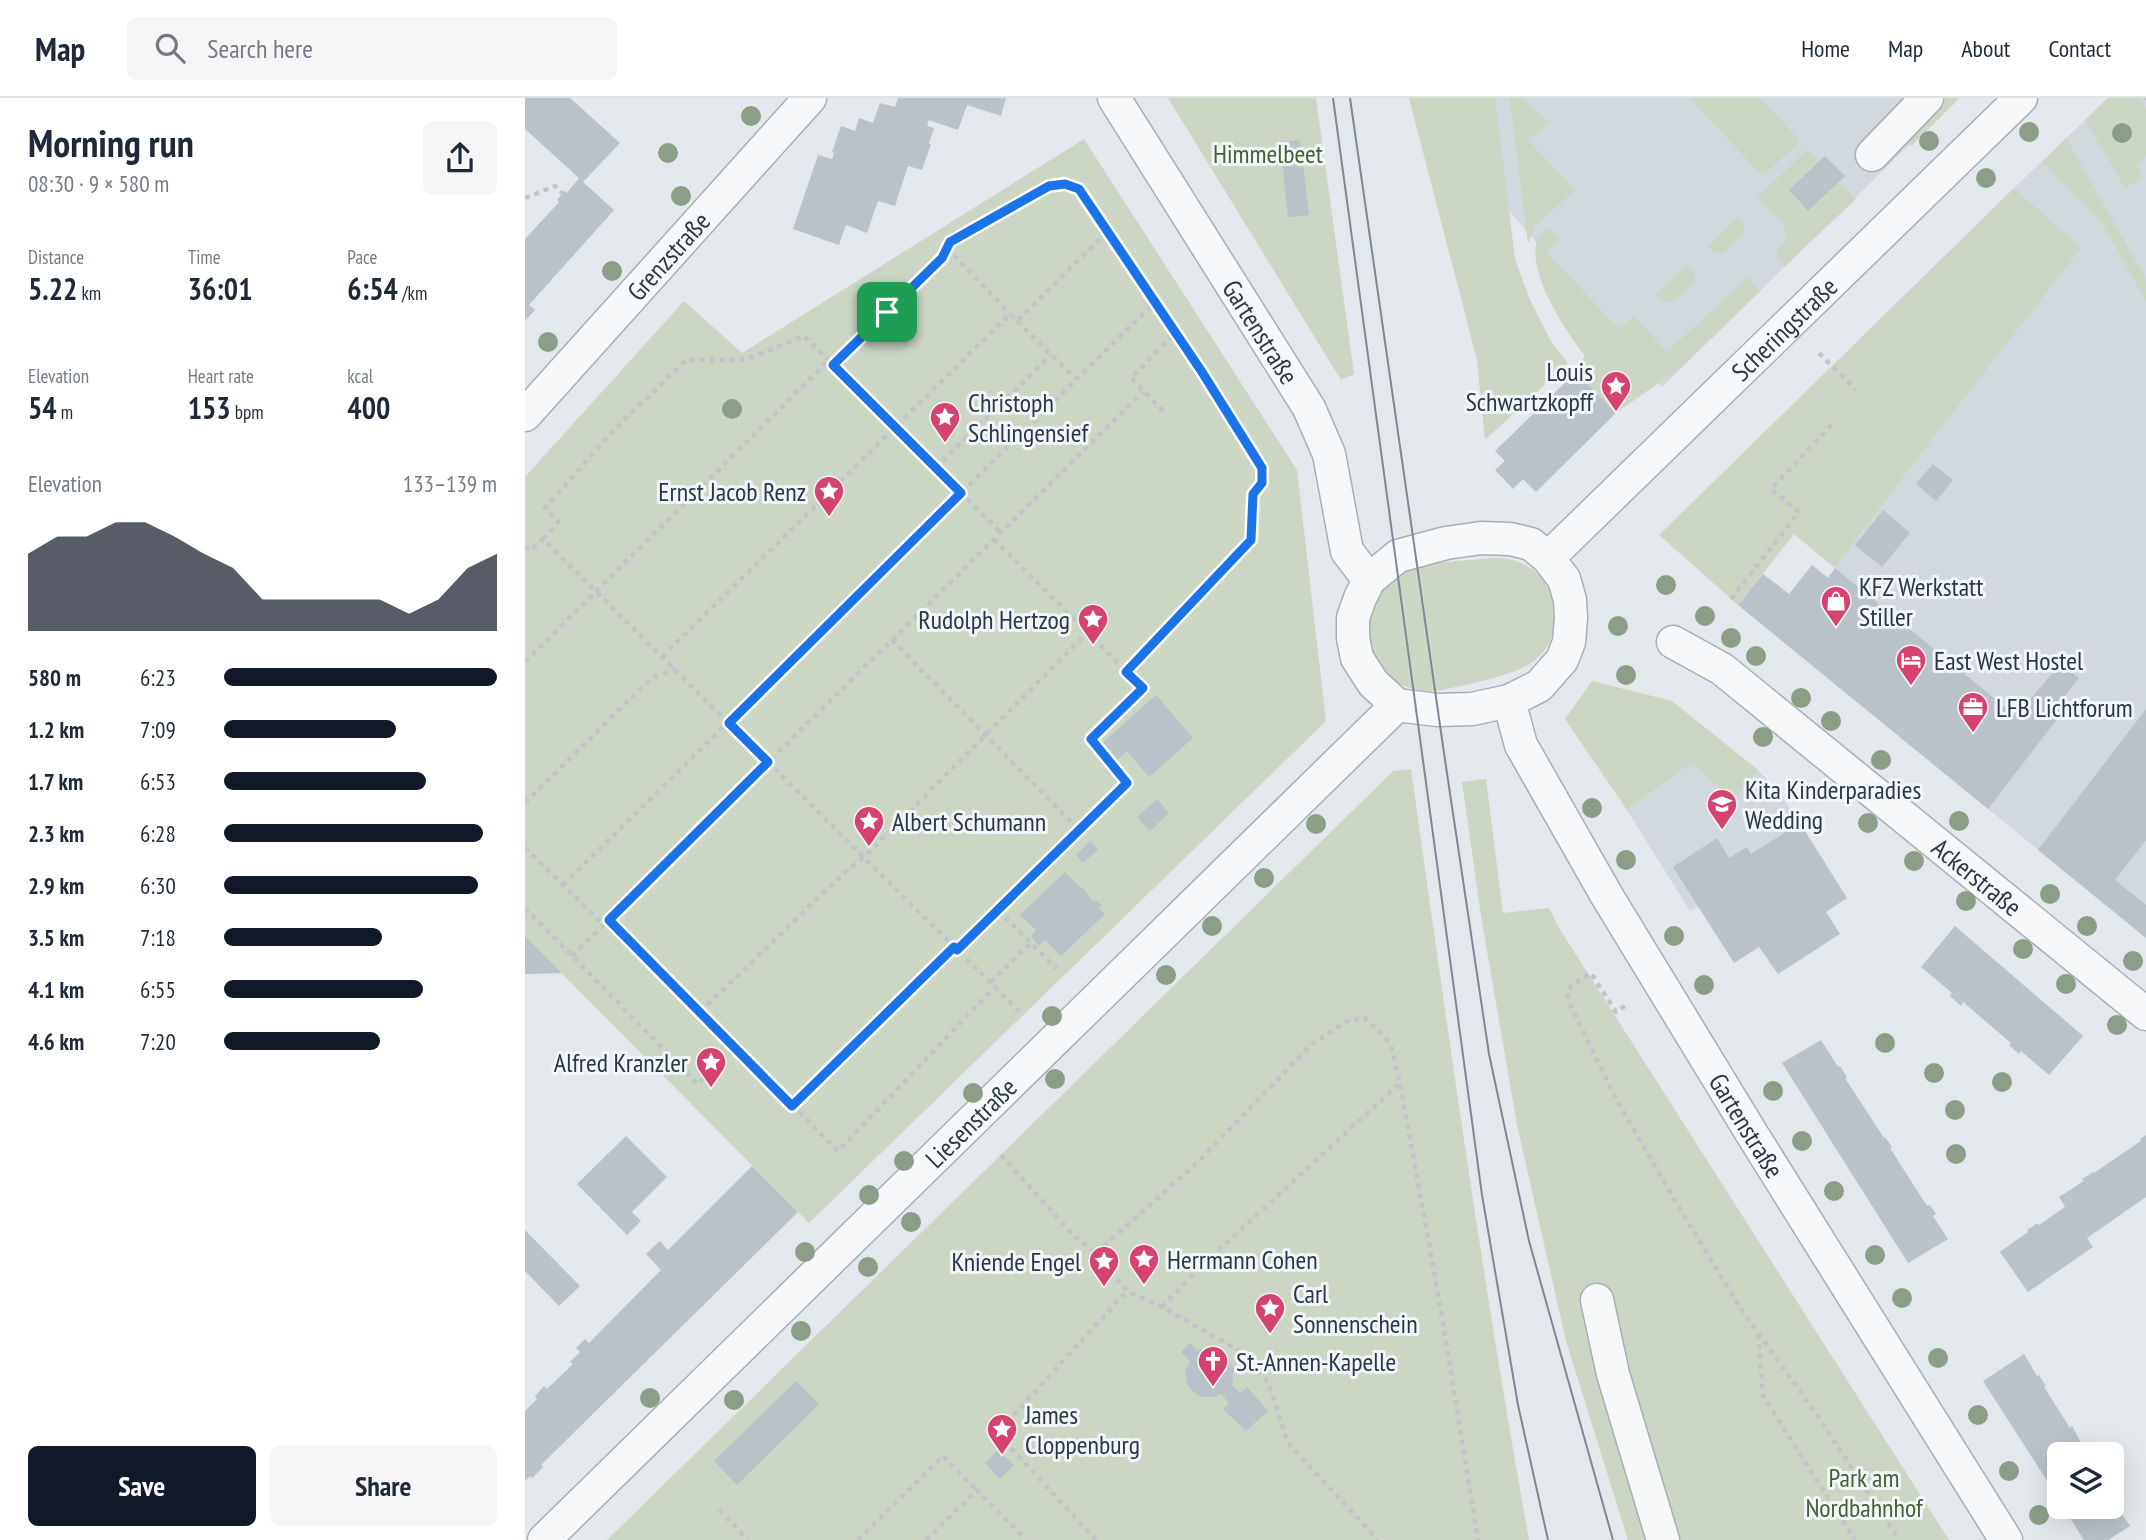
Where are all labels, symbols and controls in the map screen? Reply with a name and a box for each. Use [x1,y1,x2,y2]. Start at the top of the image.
search box [127,17,617,80]
text: Map [35,27,85,70]
icon: search [151,29,189,67]
text: Search here [207,32,313,65]
text: Home [1801,33,1850,64]
text: Map [1888,33,1923,64]
text: About [1961,33,2010,64]
text: Contact [2048,33,2111,64]
text: Morning run [28,118,194,167]
button: share [423,121,497,195]
park label: Himmelbeet [1213,137,1323,170]
text: 08:30 · 9 × 580 m [28,169,169,198]
street label: Grenzstraße [620,205,717,307]
text: Distance [28,245,84,269]
text: Time [188,245,221,269]
text: Pace [347,245,377,269]
text: 5.22 [28,269,77,308]
text: 36:01 [188,269,253,308]
text: 6:54 [347,269,398,308]
street label: Scheringstraße [1724,270,1844,388]
street label: Gartenstraße [1216,273,1306,390]
text: km [77,281,101,305]
text: /km [398,281,427,305]
pin [857,282,917,342]
icon: arrive [868,293,906,331]
place label: Louis Schwartzkopff [1466,355,1594,418]
text: Elevation [28,364,89,388]
text: Heart rate [188,364,254,388]
text: kcal [347,364,373,388]
place icon: Louis Schwartzkopff [1599,369,1633,413]
place label: Christoph Schlingensief [968,386,1089,449]
text: 54 [28,388,57,427]
text: 153 [188,388,231,427]
text: 400 [347,388,390,427]
text: m [57,400,73,424]
text: bpm [231,400,264,424]
place icon: Christoph Schlingensief [928,400,962,444]
text: Elevation [28,469,102,498]
text: 133–139 m [403,469,497,498]
place icon: Ernst Jacob Renz [812,474,846,518]
place label: Ernst Jacob Renz [658,475,806,508]
place label: KFZ Werkstatt Stiller [1859,570,1983,633]
shop icon: KFZ Werkstatt Stiller [1819,584,1853,628]
place icon: Rudolph Hertzog [1076,602,1110,646]
place label: Rudolph Hertzog [918,603,1070,636]
hotel icon: East West Hostel [1894,643,1928,687]
place label: East West Hostel [1934,644,2083,677]
text: 580 m [28,663,81,692]
text: 6:23 [140,663,176,692]
office icon: LFB Lichtforum [1956,690,1990,734]
place label: LFB Lichtforum [1996,691,2133,724]
text: 1.2 km [28,715,84,744]
text: 7:09 [140,715,176,744]
text: 1.7 km [28,767,83,796]
text: 6:53 [140,767,176,796]
place label: Kita Kinderparadies Wedding [1745,773,1921,836]
school or university icon: Kita Kinderparadies Wedding [1705,787,1739,831]
place icon: Albert Schumann [852,804,886,848]
place label: Albert Schumann [892,805,1046,838]
text: 2.3 km [28,819,84,848]
text: 6:28 [140,819,176,848]
street label: Ackerstraße [1926,830,2029,923]
text: 2.9 km [28,871,84,900]
text: 6:30 [140,871,176,900]
text: 3.5 km [28,923,84,952]
text: 7:18 [140,923,176,952]
text: 4.1 km [28,975,84,1004]
text: 6:55 [140,975,176,1004]
text: 4.6 km [28,1027,84,1056]
text: 7:20 [140,1027,176,1056]
place icon: Alfred Kranzler [694,1045,728,1089]
place label: Alfred Kranzler [554,1046,688,1079]
street label: Gartenstraße [1702,1067,1792,1184]
street label: Liesenstraße [918,1070,1023,1174]
place icon: Herrmann Cohen [1127,1242,1161,1286]
place label: Herrmann Cohen [1167,1243,1318,1276]
place icon: Kniende Engel [1087,1244,1121,1288]
place label: Kniende Engel [951,1245,1081,1278]
place label: Carl Sonnenschein [1293,1277,1418,1340]
place icon: Carl Sonnenschein [1253,1291,1287,1335]
church icon: St.-Annen-Kapelle [1196,1344,1230,1388]
place label: St.-Annen-Kapelle [1236,1345,1396,1378]
place label: James Cloppenburg [1024,1398,1140,1461]
place icon: James Cloppenburg [985,1412,1019,1456]
map controls [2047,1442,2124,1519]
button: layers [2047,1442,2124,1519]
button: Save [28,1446,256,1526]
button: Share [270,1446,497,1526]
park label: Park am Nordbahnhof [1805,1461,1924,1524]

